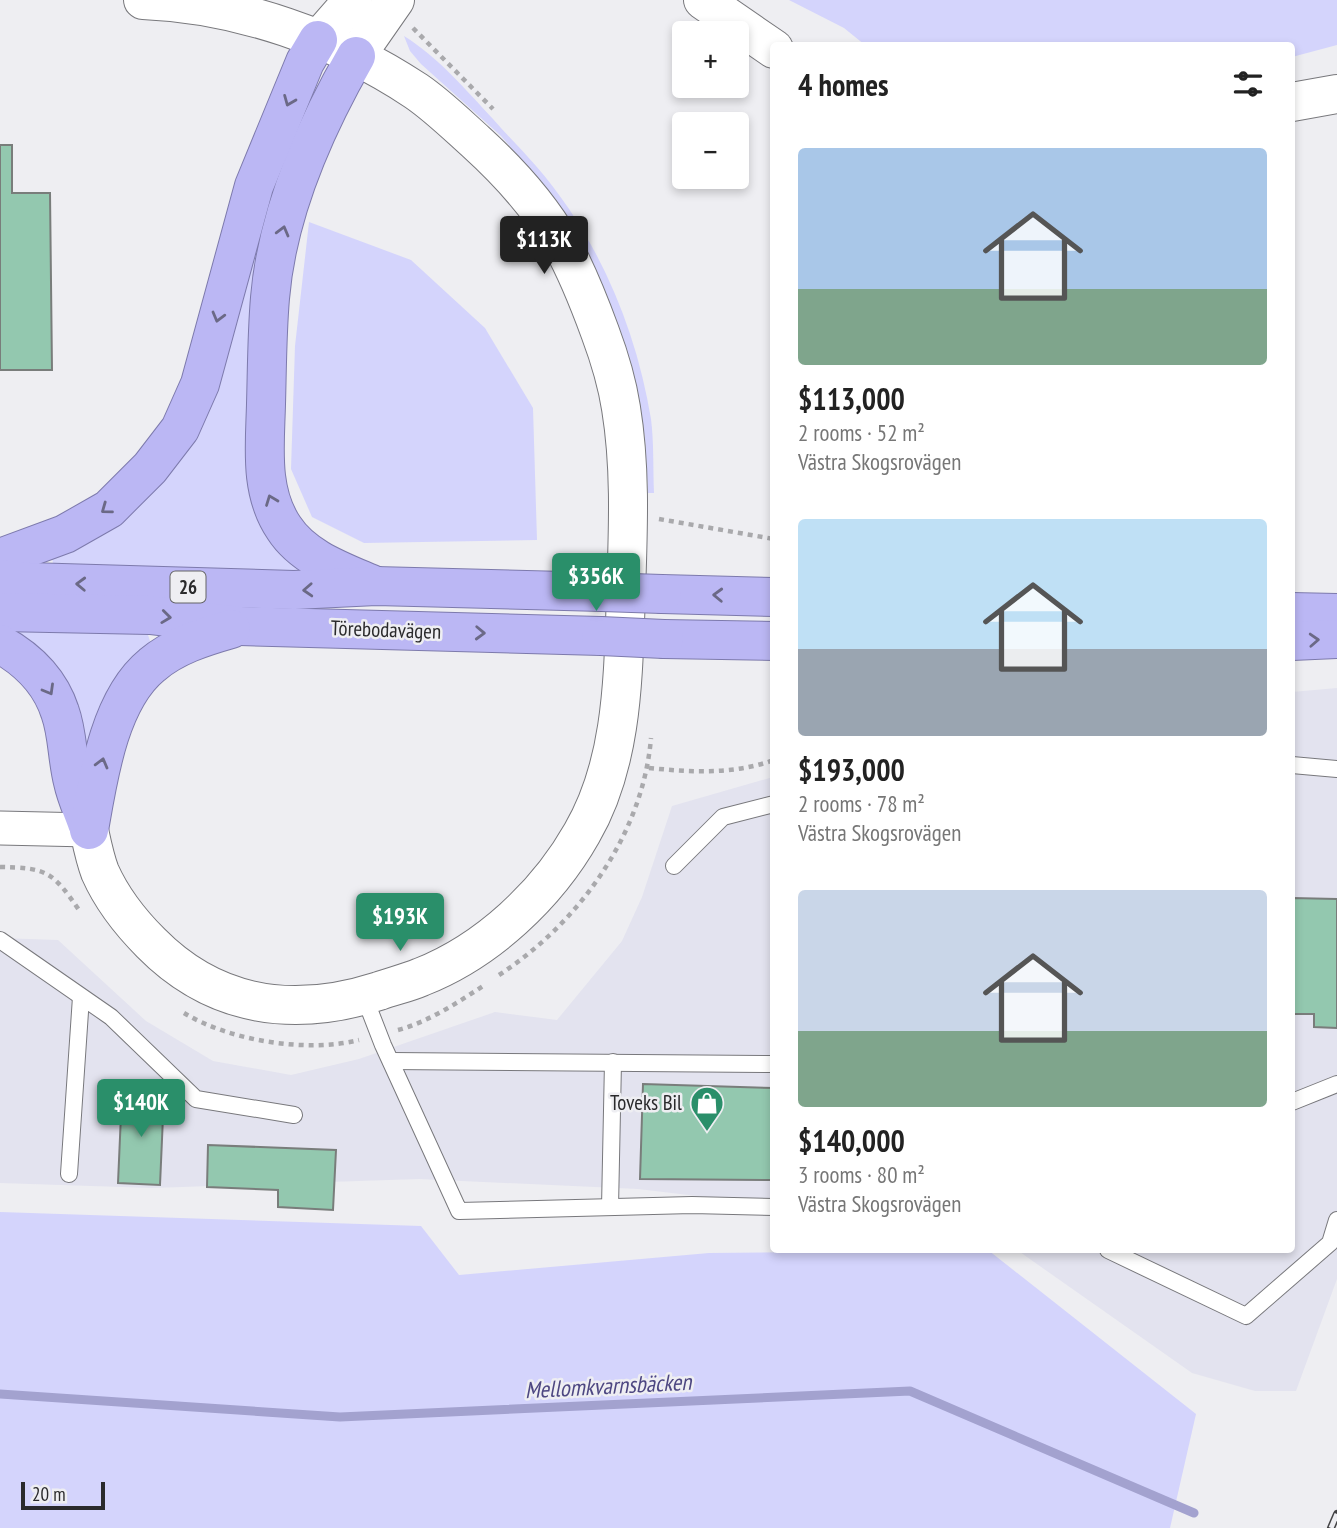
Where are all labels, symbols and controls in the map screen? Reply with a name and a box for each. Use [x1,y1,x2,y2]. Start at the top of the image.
map controls [672,21,749,189]
button: + [672,21,749,98]
text: 4 homes [798,65,889,104]
icon: filters [1229,65,1267,103]
one-way arrow [283,95,297,107]
button: − [672,112,749,189]
icon: home [970,193,1096,319]
pin: $113K [495,216,593,276]
text: $113K [516,224,572,253]
one-way arrow [274,225,289,237]
one-way arrow [212,311,226,323]
text: $113,000 [798,379,905,418]
text: 2 rooms · 52 m² [798,418,925,447]
text: Västra Skogsrovägen [798,447,961,476]
one-way arrow [266,495,280,507]
one-way arrow [102,501,114,513]
pin: $356K [547,554,645,613]
text: $356K [568,561,624,590]
icon: home [970,564,1096,690]
road number: 26 [170,572,206,602]
one-way arrow [75,576,86,592]
one-way arrow [303,582,314,597]
one-way arrow [712,588,723,603]
one-way arrow [160,610,172,625]
street label: Törebodavägen [330,614,442,645]
one-way arrow [475,625,486,641]
one-way arrow [1309,633,1320,648]
one-way arrow [41,682,54,695]
text: $193,000 [798,750,905,789]
one-way arrow [94,757,109,769]
text: 2 rooms · 78 m² [798,789,925,818]
text: Västra Skogsrovägen [798,818,961,847]
pin: $193K [351,894,449,953]
text: $193K [372,901,428,930]
icon: home [970,935,1096,1061]
pin: $140K [92,1080,190,1139]
shop icon: Toveks Bil [688,1084,726,1133]
text: $140K [113,1087,169,1116]
place label: Toveks Bil [610,1089,682,1116]
text: $140,000 [798,1121,905,1160]
text: 3 rooms · 80 m² [798,1160,925,1189]
text: Västra Skogsrovägen [798,1189,961,1218]
water label: Mellomkvarnsbäcken [524,1367,694,1404]
scale bar [21,1479,105,1511]
text: 20 m [32,1482,66,1506]

